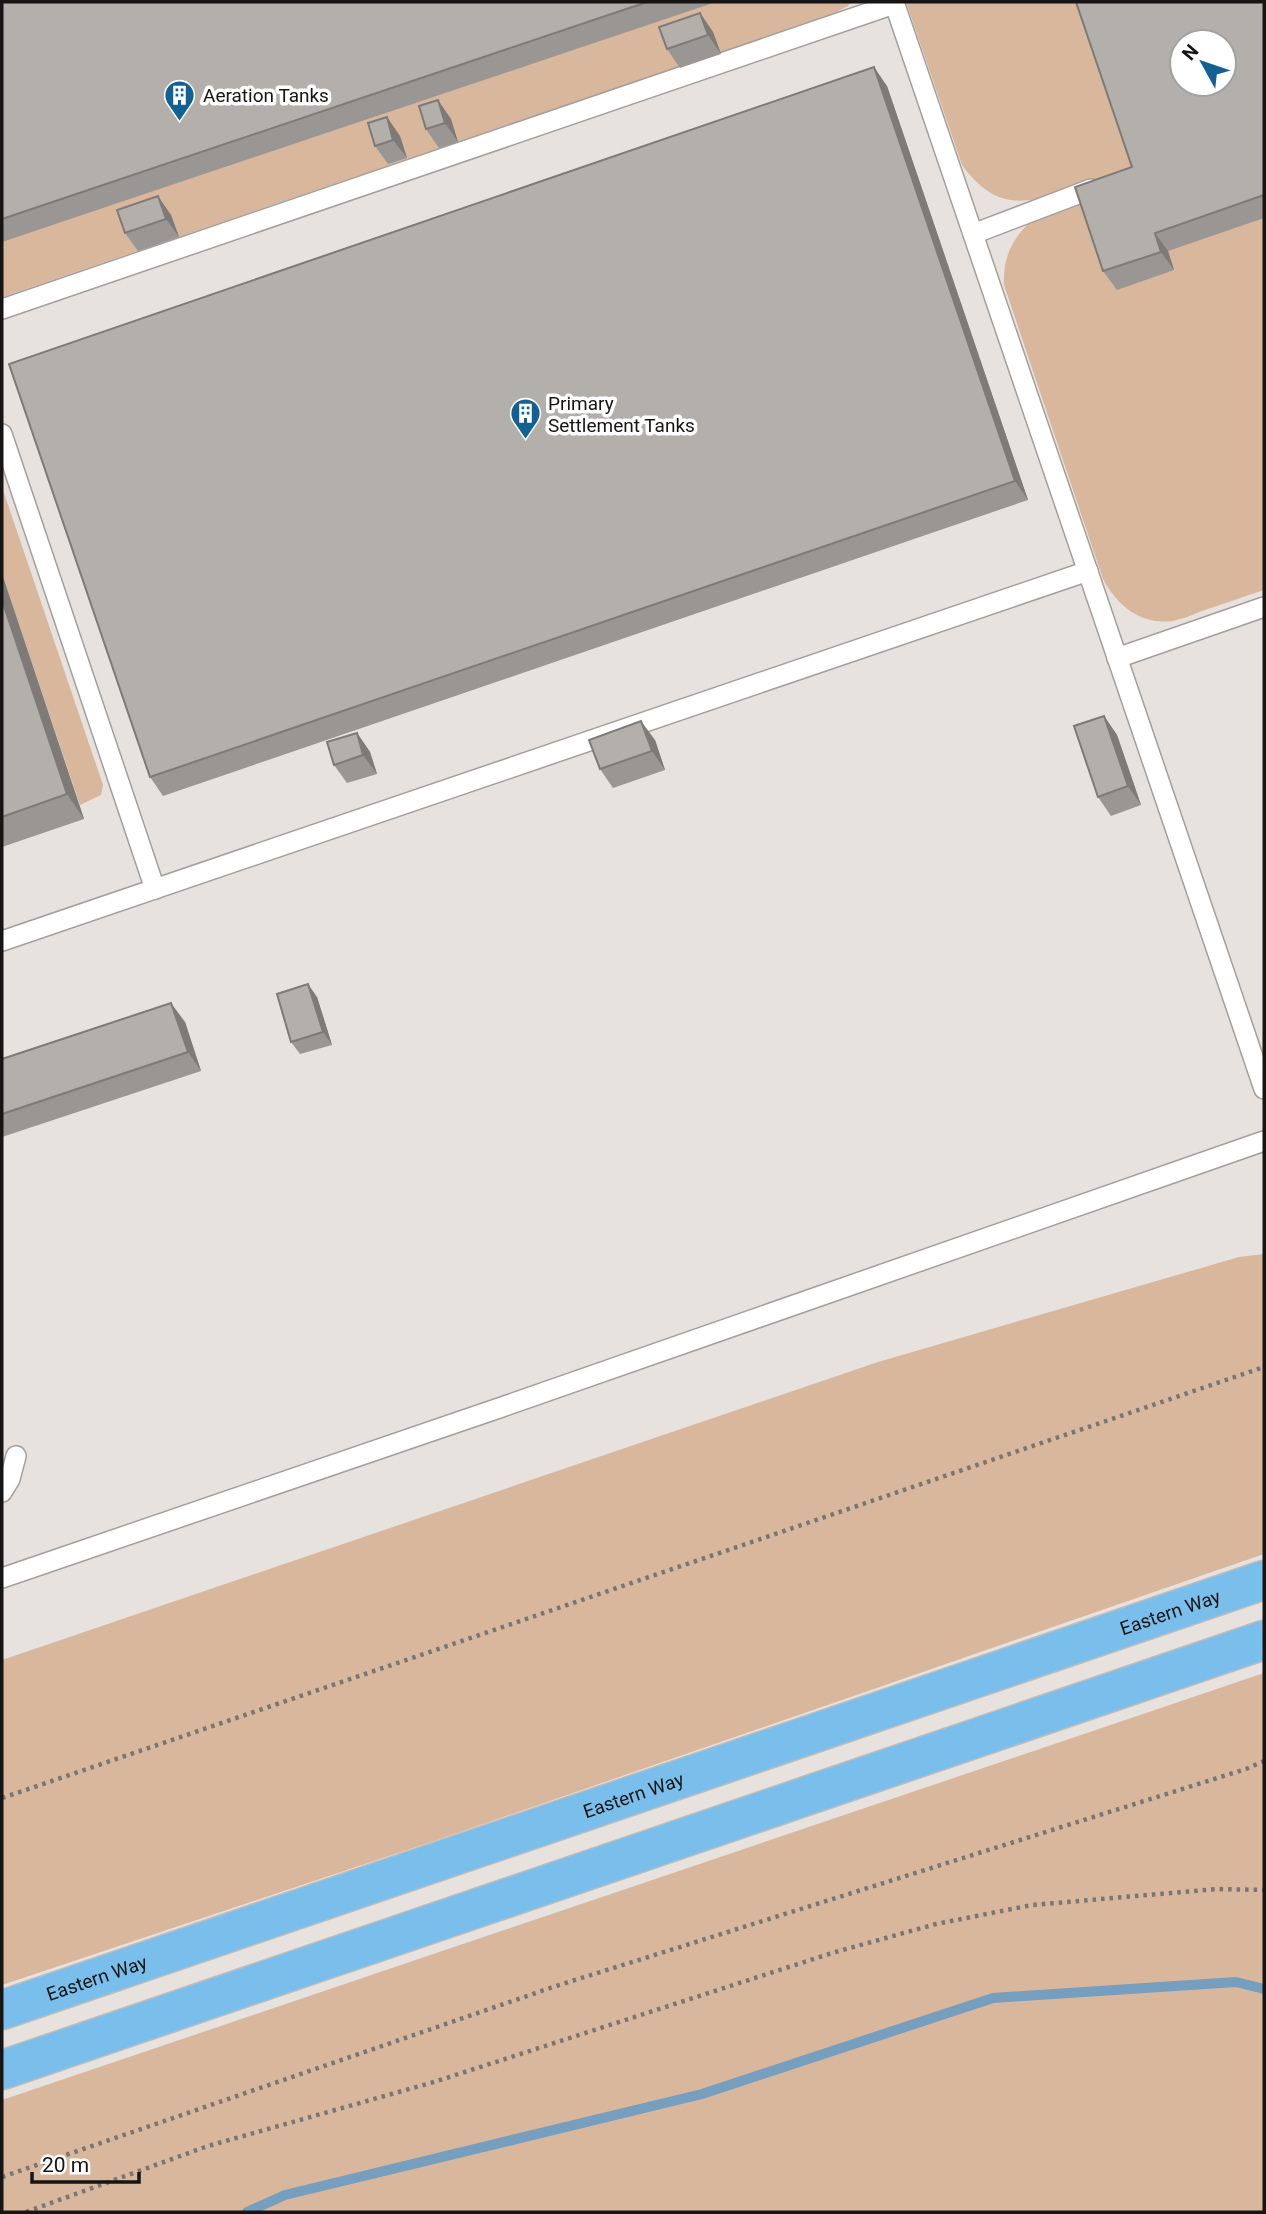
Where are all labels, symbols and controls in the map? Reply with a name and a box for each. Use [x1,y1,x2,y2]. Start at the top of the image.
north arrow [1168,28,1238,98]
text: N [1177,40,1203,65]
building icon: Aeration Tanks [163,78,197,122]
place label: Aeration Tanks [203,84,329,107]
place label: Primary Settlement Tanks [548,392,695,437]
building icon: Primary Settlement Tanks [508,397,542,441]
street label: Eastern Way [1117,1585,1223,1640]
street label: Eastern Way [580,1768,687,1823]
street label: Eastern Way [44,1950,150,2006]
scale bar [32,2140,138,2184]
text: 20 m [42,2153,89,2177]

